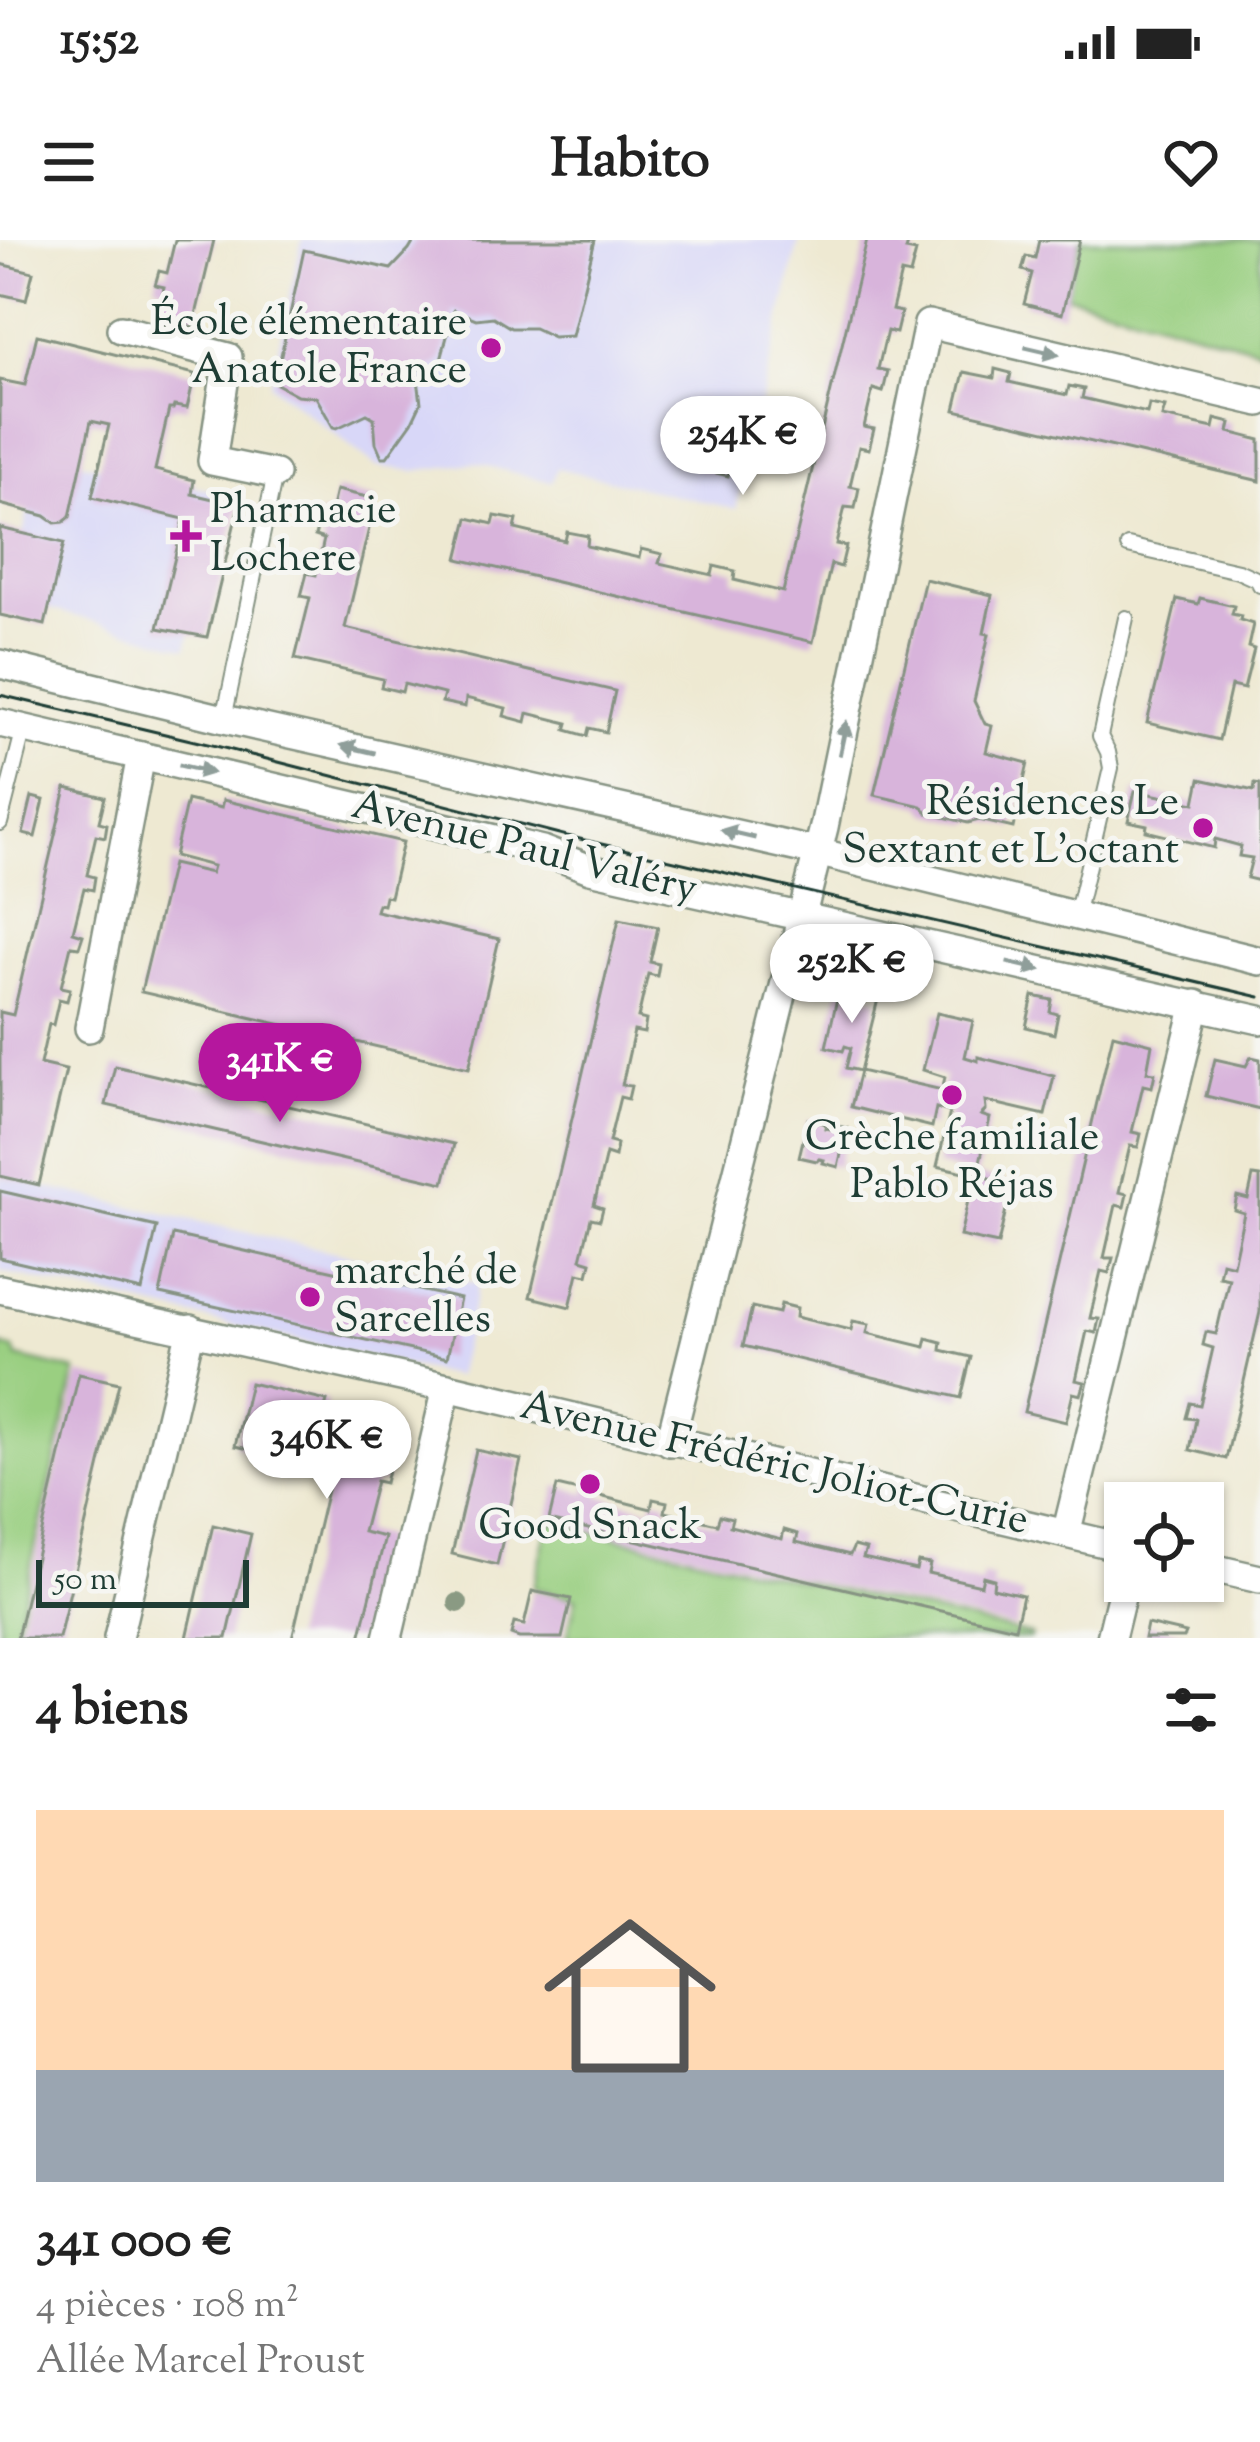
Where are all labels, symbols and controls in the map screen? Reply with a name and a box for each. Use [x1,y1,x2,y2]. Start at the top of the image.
text: 15:52 [60,10,139,75]
text: Habito [550,123,710,201]
icon: menu [36,129,102,195]
icon: heart [1158,129,1224,195]
place label: École élémentaire Anatole France [151,294,467,402]
marker: École élémentaire Anatole France [478,335,504,361]
one-way arrow [1024,342,1061,361]
pin: 254K € [645,396,841,498]
text: 254K € [687,407,799,463]
place label: Pharmacie Lochere [210,482,397,590]
marker: Pharmacie Lochere [173,523,199,549]
one-way arrow [834,718,853,756]
one-way arrow [338,738,376,757]
one-way arrow [177,760,214,779]
place label: Résidences Le Sextant et L'octant [842,774,1179,882]
street label: Avenue Paul Valéry [345,777,703,921]
marker: Résidences Le Sextant et L'octant [1190,815,1216,841]
one-way arrow [720,824,757,843]
pin: 252K € [754,924,950,1026]
text: 252K € [797,935,907,991]
one-way arrow [1005,957,1043,976]
pin: 341K € [182,1023,378,1125]
text: 341K € [225,1034,335,1090]
marker: Crèche familiale Pablo Réjas [939,1082,965,1108]
place label: Crèche familiale Pablo Réjas [805,1109,1099,1217]
place label: marché de Sarcelles [334,1243,518,1351]
marker: marché de Sarcelles [297,1284,323,1310]
street label: Avenue Frédéric Joliot-Curie [514,1377,1034,1553]
pin: 346K € [229,1400,425,1502]
text: 346K € [270,1411,384,1467]
marker: Good Snack [577,1471,603,1497]
map controls [1104,1482,1224,1602]
button: locate [1104,1482,1224,1602]
place label: Good Snack [478,1498,702,1558]
scale bar [36,1554,249,1607]
text: 50 m [54,1557,117,1605]
text: 4 biens [36,1674,189,1747]
icon: filters [1158,1677,1224,1743]
icon: home [522,1888,738,2104]
text: 341 000 € [36,2206,234,2279]
text: 4 pièces · 108 m² [36,2279,299,2335]
text: Allée Marcel Proust [36,2335,365,2391]

